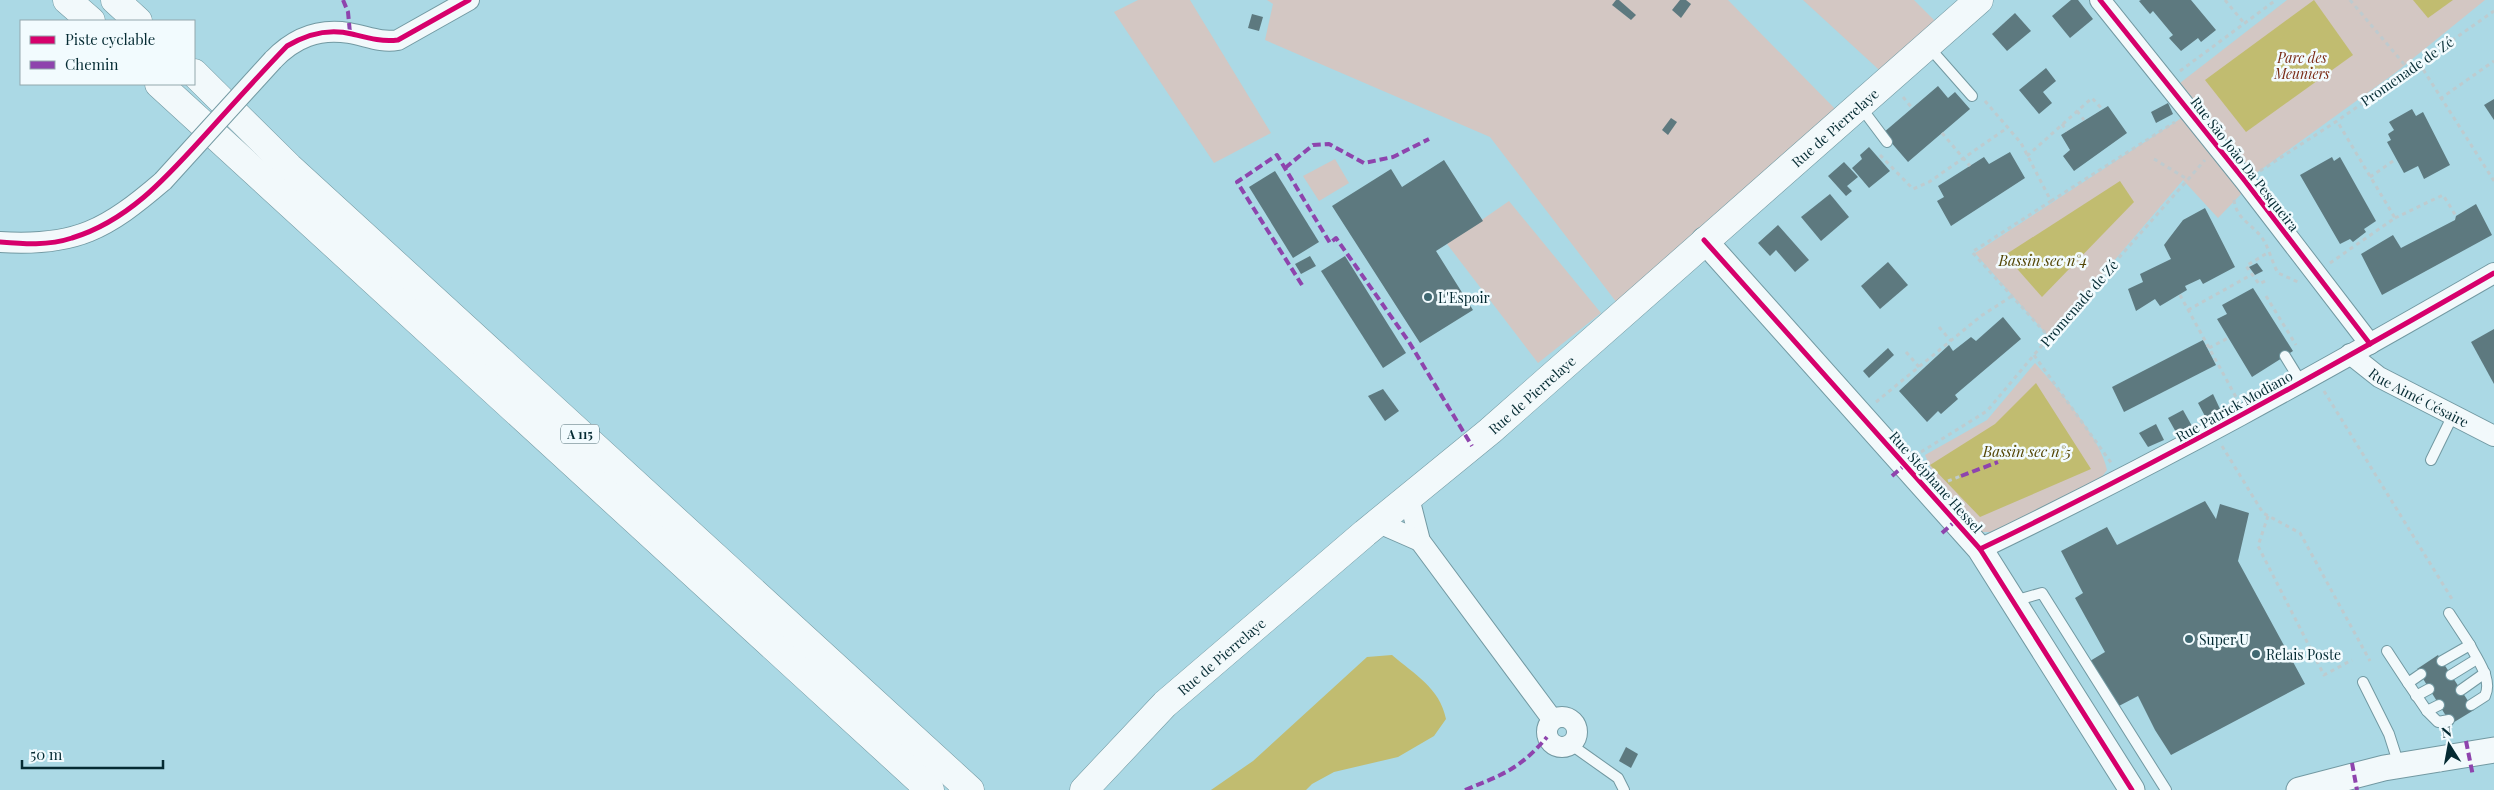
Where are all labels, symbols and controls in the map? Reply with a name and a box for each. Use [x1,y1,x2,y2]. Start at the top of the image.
legend [20,20,195,85]
text: Piste cyclable [65,29,155,49]
street label: Promenade de Zé [2357,32,2457,110]
park label: Parc des Meuniers [2273,48,2330,83]
text: Chemin [65,54,118,74]
street label: Rue de Pierrelaye [1787,84,1882,171]
street label: Rue São João Da Pesqueira [2187,93,2304,235]
water label: Bassin sec n°4 [1997,250,2088,270]
street label: Promenade de Zé [2036,255,2122,351]
place label: L'Espoir [1438,288,1491,307]
marker: L'Espoir [1422,291,1434,303]
street label: Rue de Pierrelaye [1484,351,1579,438]
street label: Rue Aimé Césaire [2365,363,2472,431]
street label: Rue Patrick Modiano [2172,366,2296,446]
road number: A 115 [561,424,599,444]
street label: Rue Stéphane Hessel [1885,427,1987,537]
water label: Bassin sec n°5 [1982,441,2071,461]
street label: Rue de Pierrelaye [1173,613,1269,699]
place label: Super U [2199,630,2249,649]
marker: Super U [2183,633,2195,645]
place label: Relais Poste [2266,645,2341,664]
marker: Relais Poste [2250,648,2262,660]
north arrow [2424,720,2474,770]
text: N [2440,721,2453,742]
scale bar [22,738,164,770]
text: 50 m [30,744,63,764]

